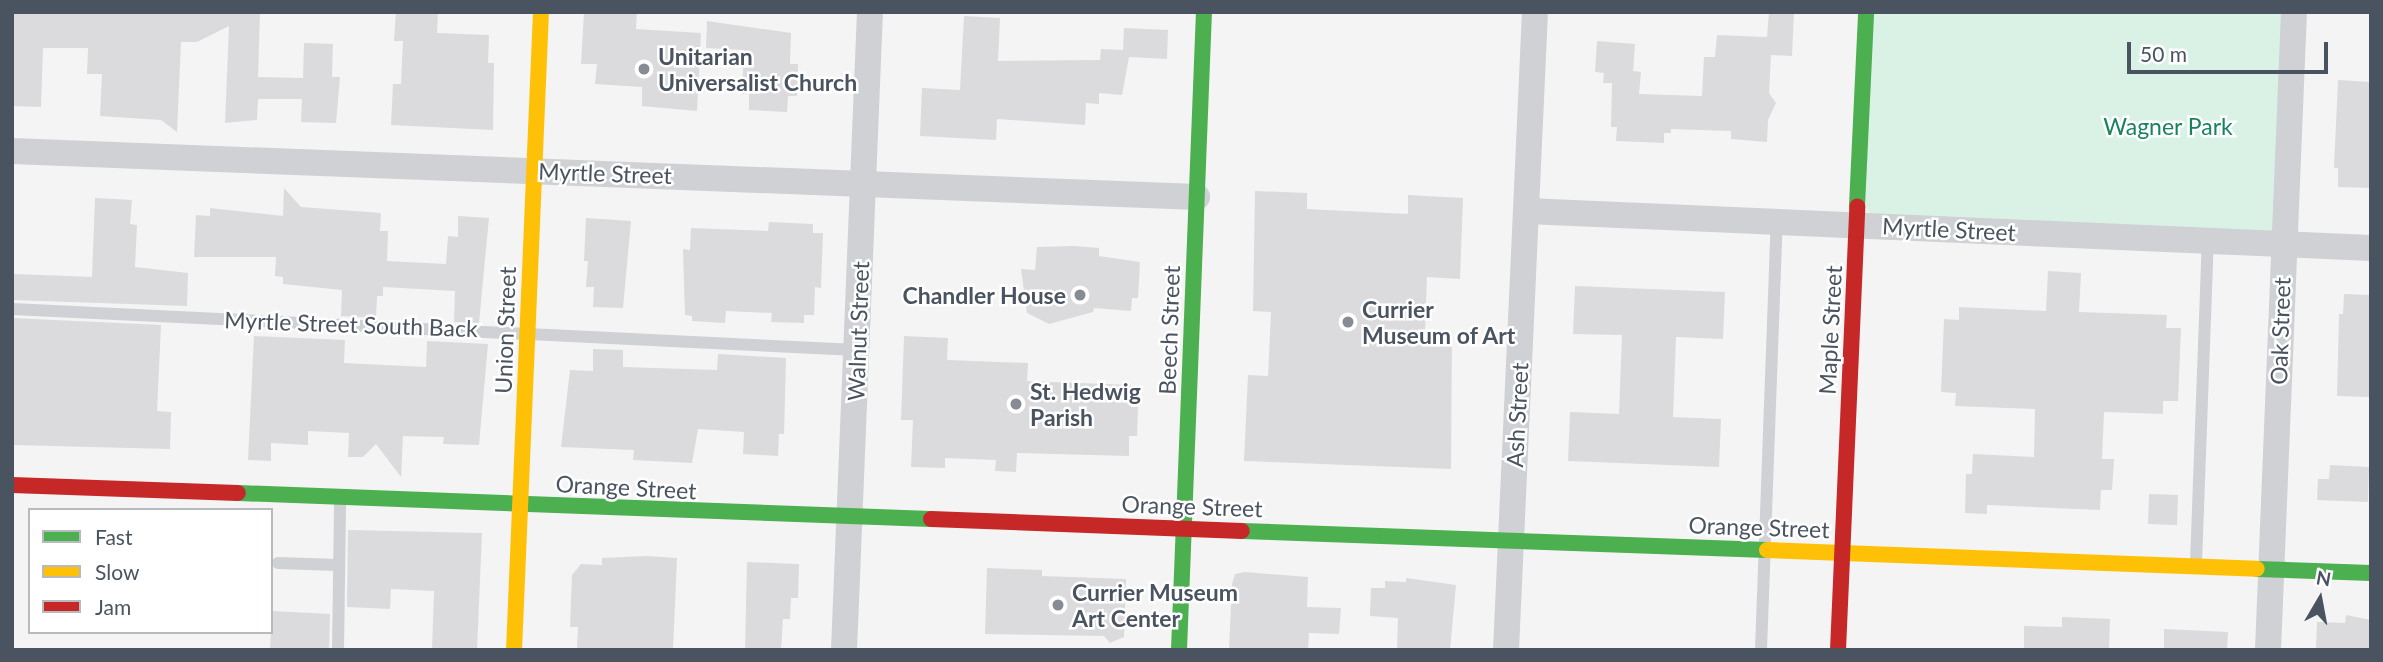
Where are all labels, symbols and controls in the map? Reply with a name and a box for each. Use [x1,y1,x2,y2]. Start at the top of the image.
scale bar [2131,28,2332,72]
text: 50 m [2140,41,2187,66]
place label: Unitarian Universalist Church [658,42,857,96]
marker: Unitarian Universalist Church [636,61,652,77]
park label: Wagner Park [2103,112,2233,140]
street label: Myrtle Street [538,157,672,189]
street label: Myrtle Street [1882,212,2016,246]
street label: Walnut Street [842,261,874,401]
street label: Beech Street [1153,265,1185,395]
street label: Maple Street [1813,265,1847,395]
street label: Union Street [489,266,521,394]
street label: Oak Street [2264,277,2296,385]
place label: Chandler House [902,281,1066,309]
marker: Chandler House [1072,287,1088,303]
place label: Currier Museum of Art [1362,295,1517,349]
street label: Myrtle Street South Back [224,306,478,342]
marker: Currier Museum of Art [1340,314,1356,330]
street label: Ash Street [1500,362,1534,468]
place label: St. Hedwig Parish [1030,377,1141,431]
marker: St. Hedwig Parish [1008,396,1024,412]
street label: Orange Street [555,470,697,504]
street label: Orange Street [1121,490,1263,522]
legend [28,508,273,634]
street label: Orange Street [1688,511,1830,543]
text: Fast [95,524,132,549]
text: Slow [95,559,139,584]
north arrow [2285,564,2355,634]
text: N [2315,565,2333,590]
place label: Currier Museum Art Center [1072,578,1239,632]
text: Jam [95,594,131,619]
marker: Currier Museum Art Center [1050,597,1066,613]

